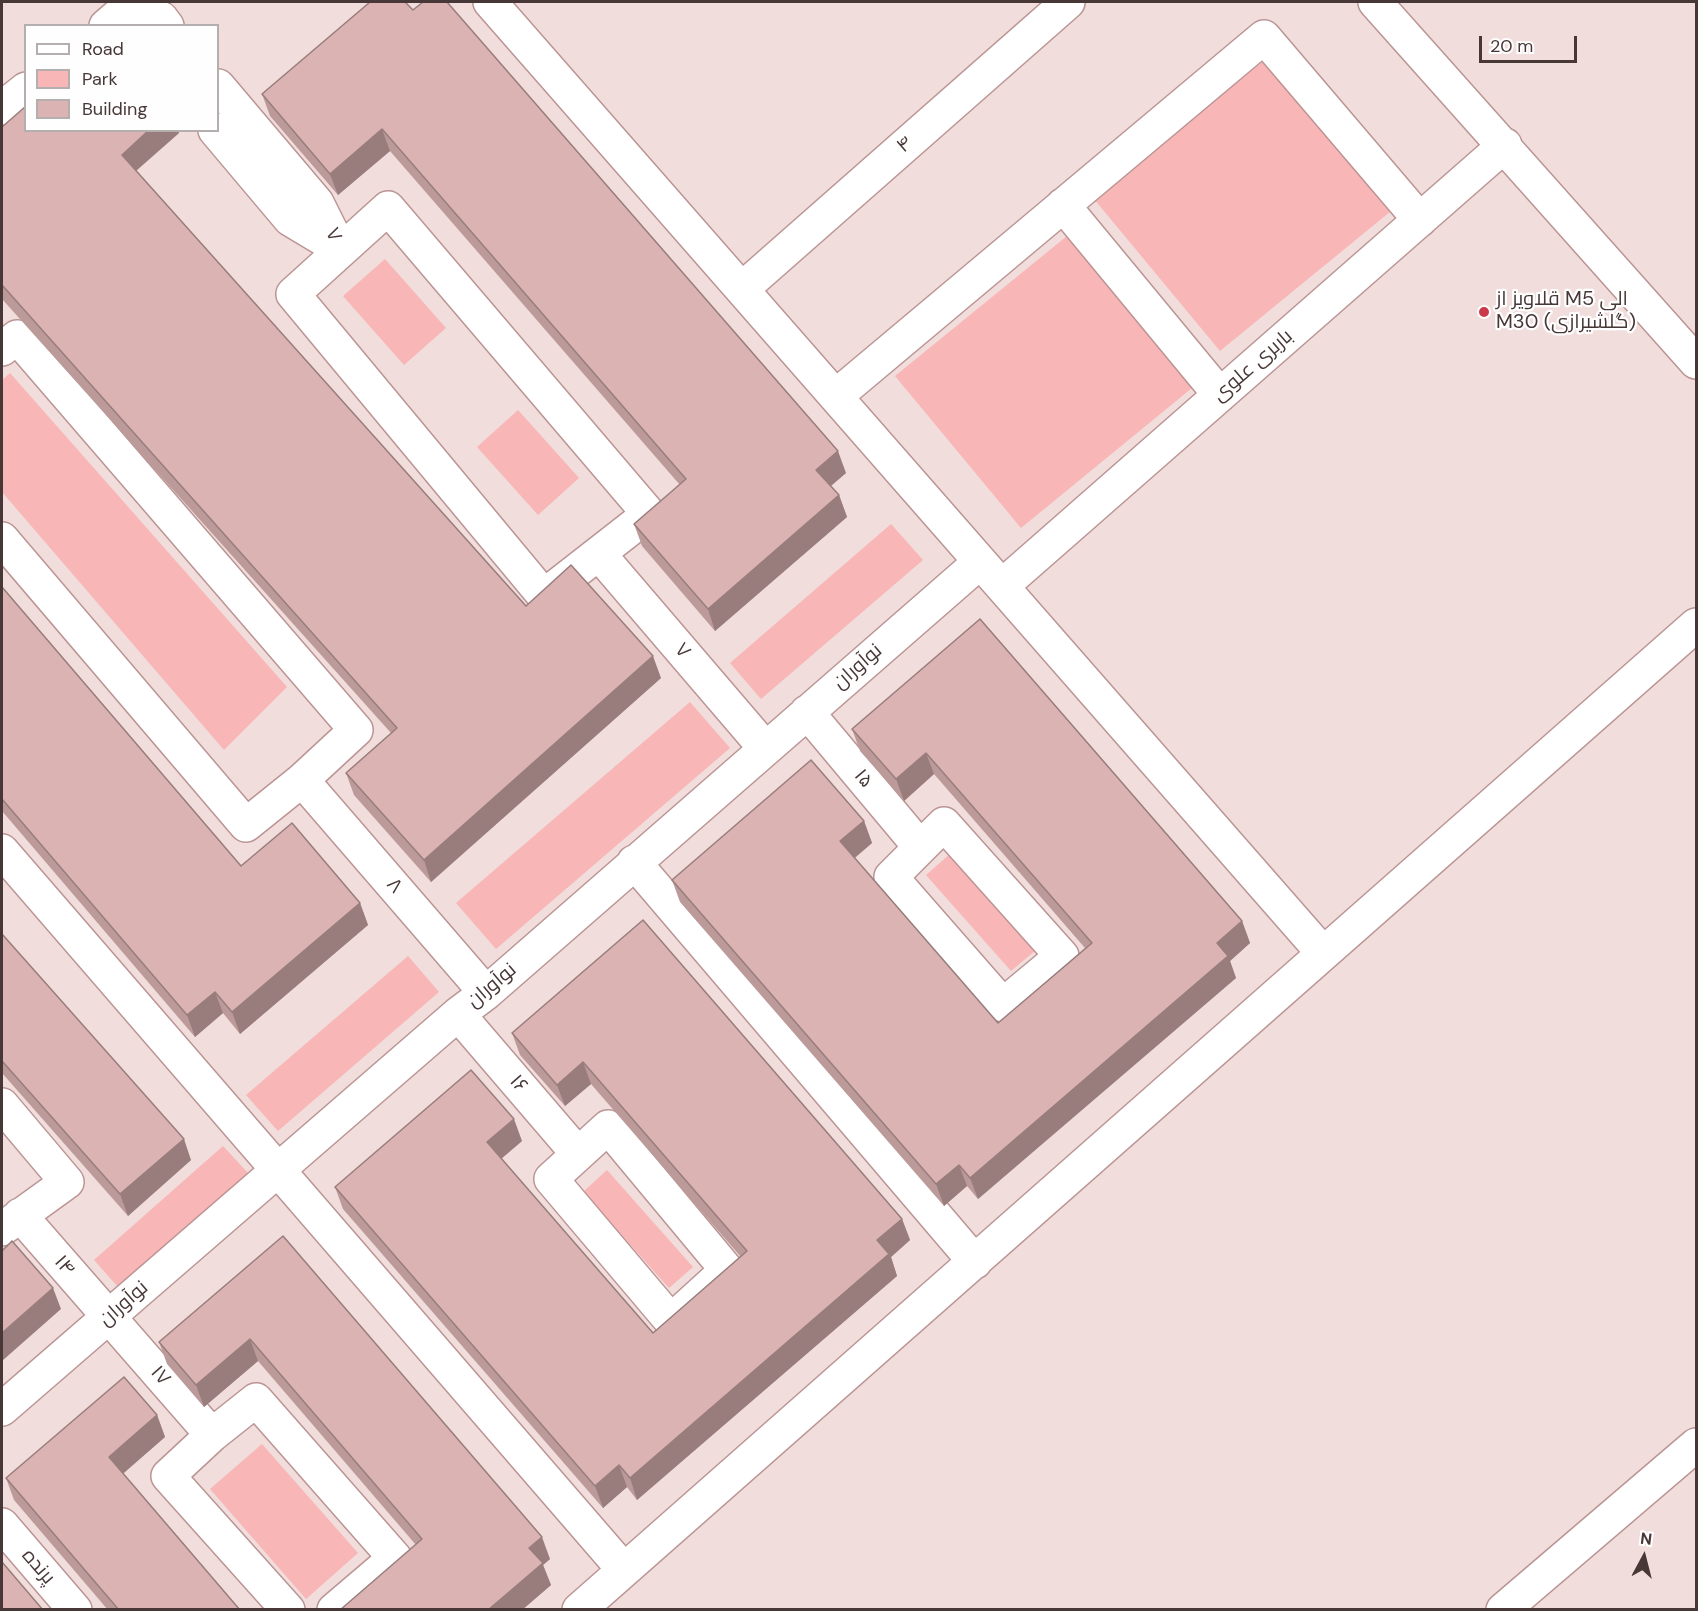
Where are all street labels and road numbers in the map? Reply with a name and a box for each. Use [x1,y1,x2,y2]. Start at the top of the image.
street label: ۴ [892,132,918,158]
street label: ۷ [319,224,347,246]
street label: باربری علوی [1208,325,1298,407]
street label: ۷ [669,638,695,664]
street label: نوآوران [829,639,887,695]
street label: ۱۵ [848,765,878,793]
street label: ۸ [381,873,407,899]
street label: نوآوران [462,958,522,1014]
street label: ۱۶ [504,1070,532,1098]
street label: ۱۴ [49,1251,79,1281]
street label: نوآوران [95,1276,153,1332]
street label: ۱۷ [145,1361,175,1391]
street label: پرنده [16,1544,60,1590]

